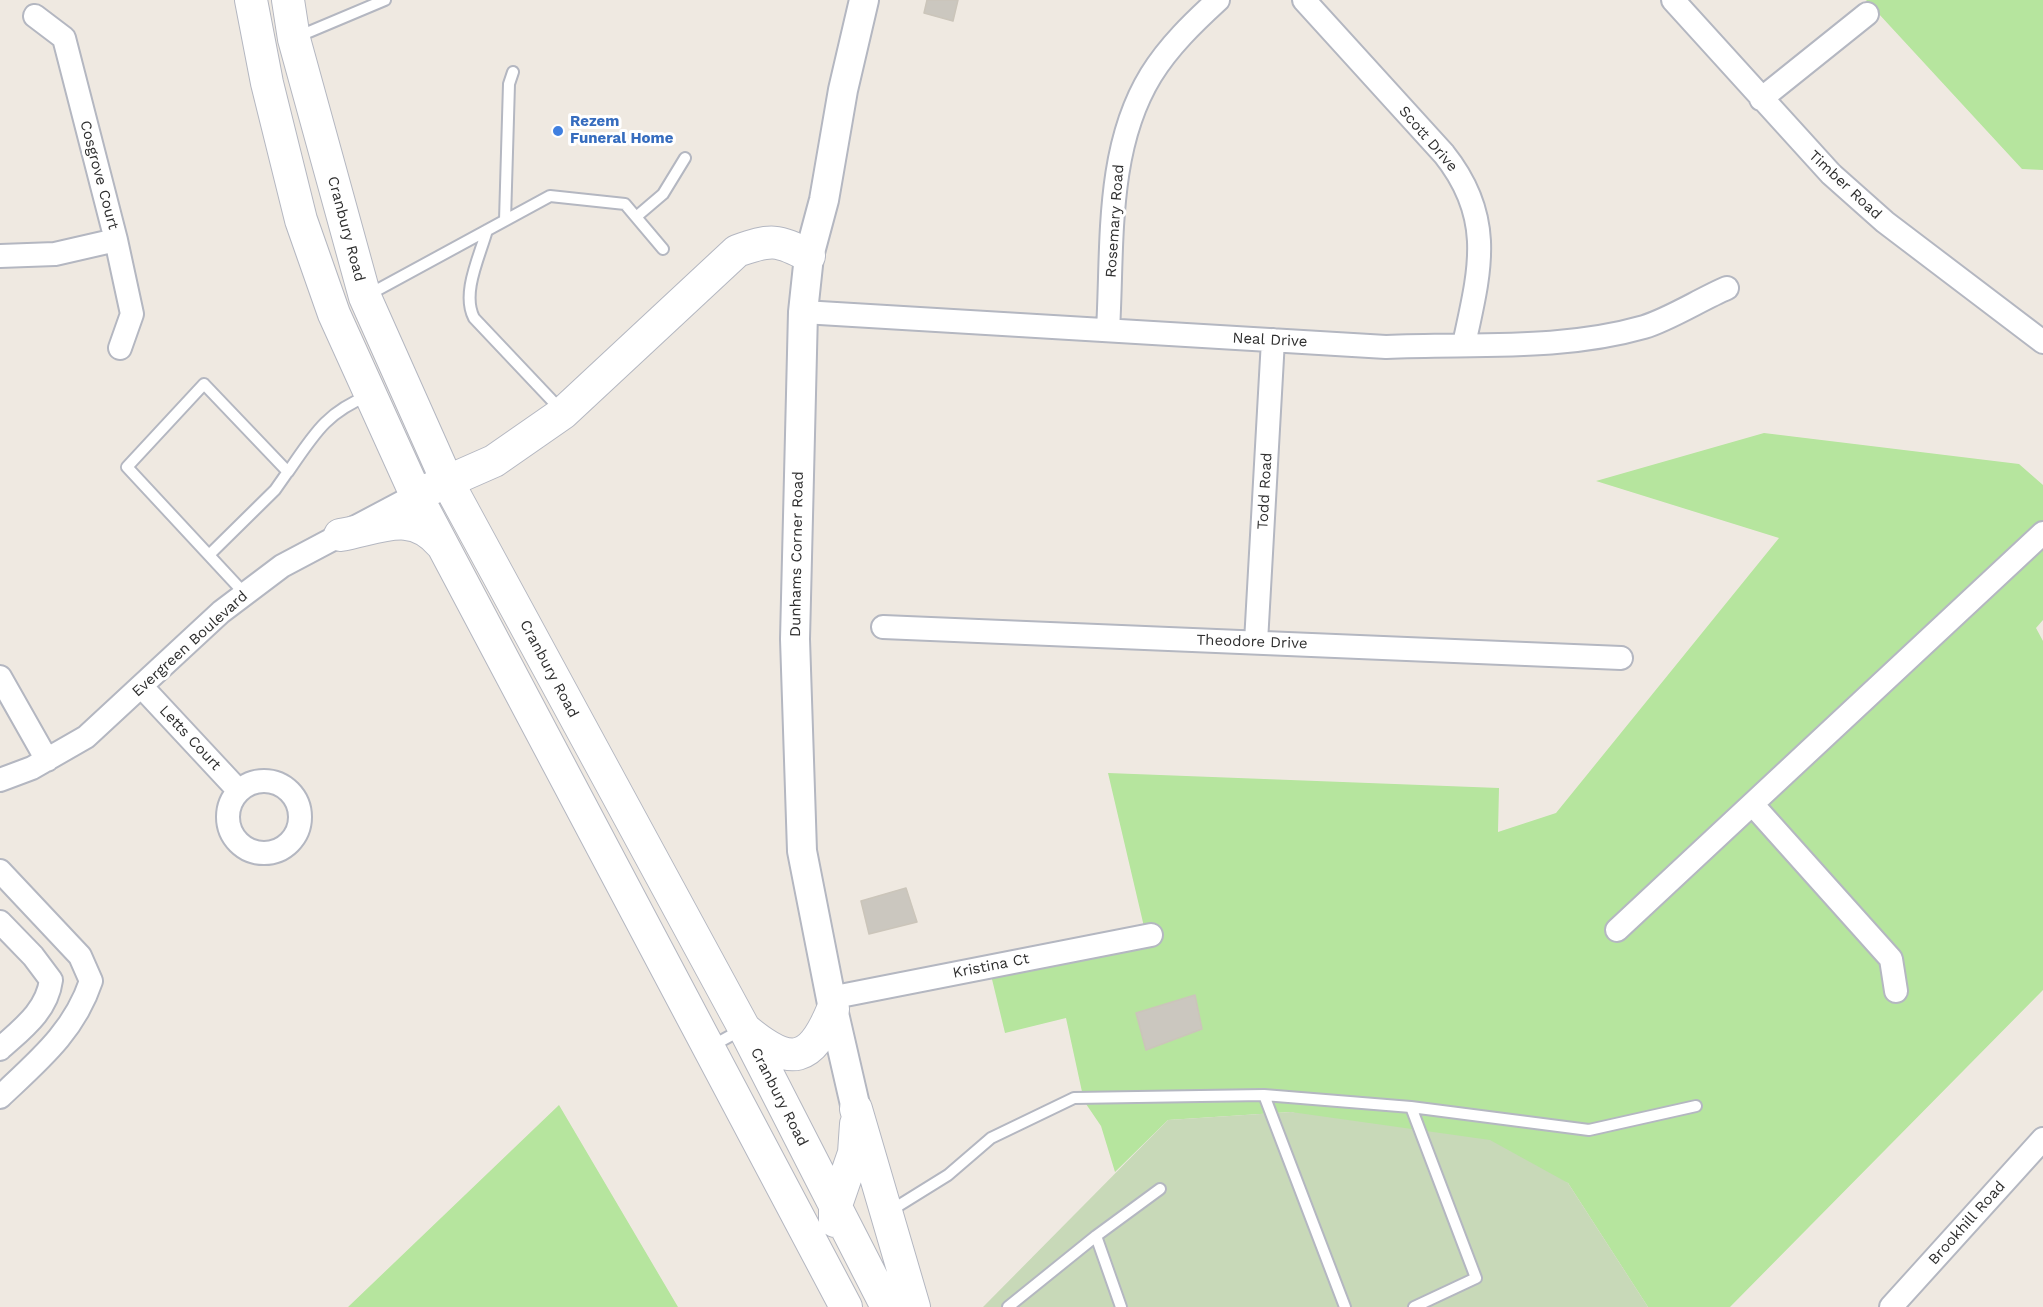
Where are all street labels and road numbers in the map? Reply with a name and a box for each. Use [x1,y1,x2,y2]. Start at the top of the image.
street label: Scott Drive [1395,103,1461,175]
street label: Cosgrove Court [76,119,122,231]
street label: Timber Road [1805,147,1885,223]
street label: Rosemary Road [1102,164,1128,278]
street label: Cranbury Road [323,174,369,284]
street label: Neal Drive [1232,329,1308,351]
street label: Todd Road [1254,452,1276,530]
street label: Dunhams Corner Road [787,471,807,637]
street label: Evergreen Boulevard [128,587,252,701]
street label: Cranbury Road [516,617,582,721]
street label: Theodore Drive [1196,631,1308,653]
street label: Letts Court [155,702,225,774]
street label: Kristina Ct [951,950,1031,982]
street label: Cranbury Road [746,1045,812,1149]
street label: Brookhill Road [1925,1177,2009,1269]

